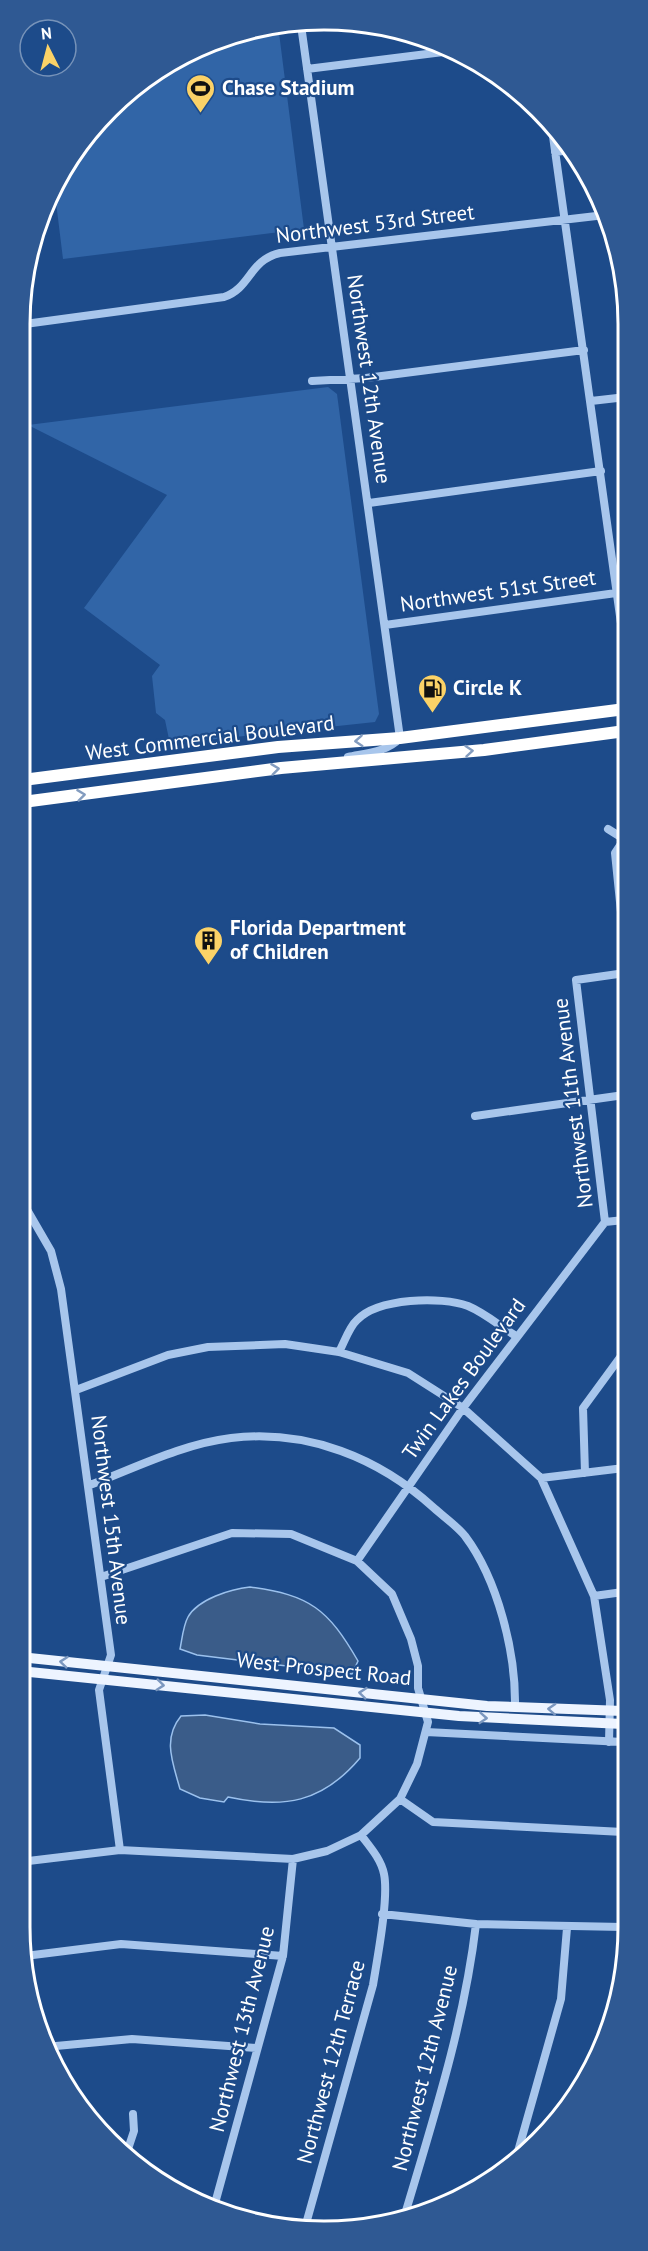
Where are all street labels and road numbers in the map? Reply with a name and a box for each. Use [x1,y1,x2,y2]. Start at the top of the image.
street label: Northwest 53rd Street [274,198,476,249]
street label: Northwest 12th Avenue [341,272,398,485]
street label: Northwest 51st Street [398,563,597,618]
street label: West Commercial Boulevard [84,709,336,766]
street label: Northwest 11th Avenue [546,997,599,1210]
street label: Twin Lakes Boulevard [396,1293,531,1465]
street label: Northwest 15th Avenue [85,1413,138,1626]
street label: West Prospect Road [235,1646,413,1691]
street label: Northwest 13th Avenue [203,1923,280,2135]
street label: Northwest 12th Terrace [290,1957,371,2167]
street label: Northwest 12th Avenue [386,1962,463,2174]

